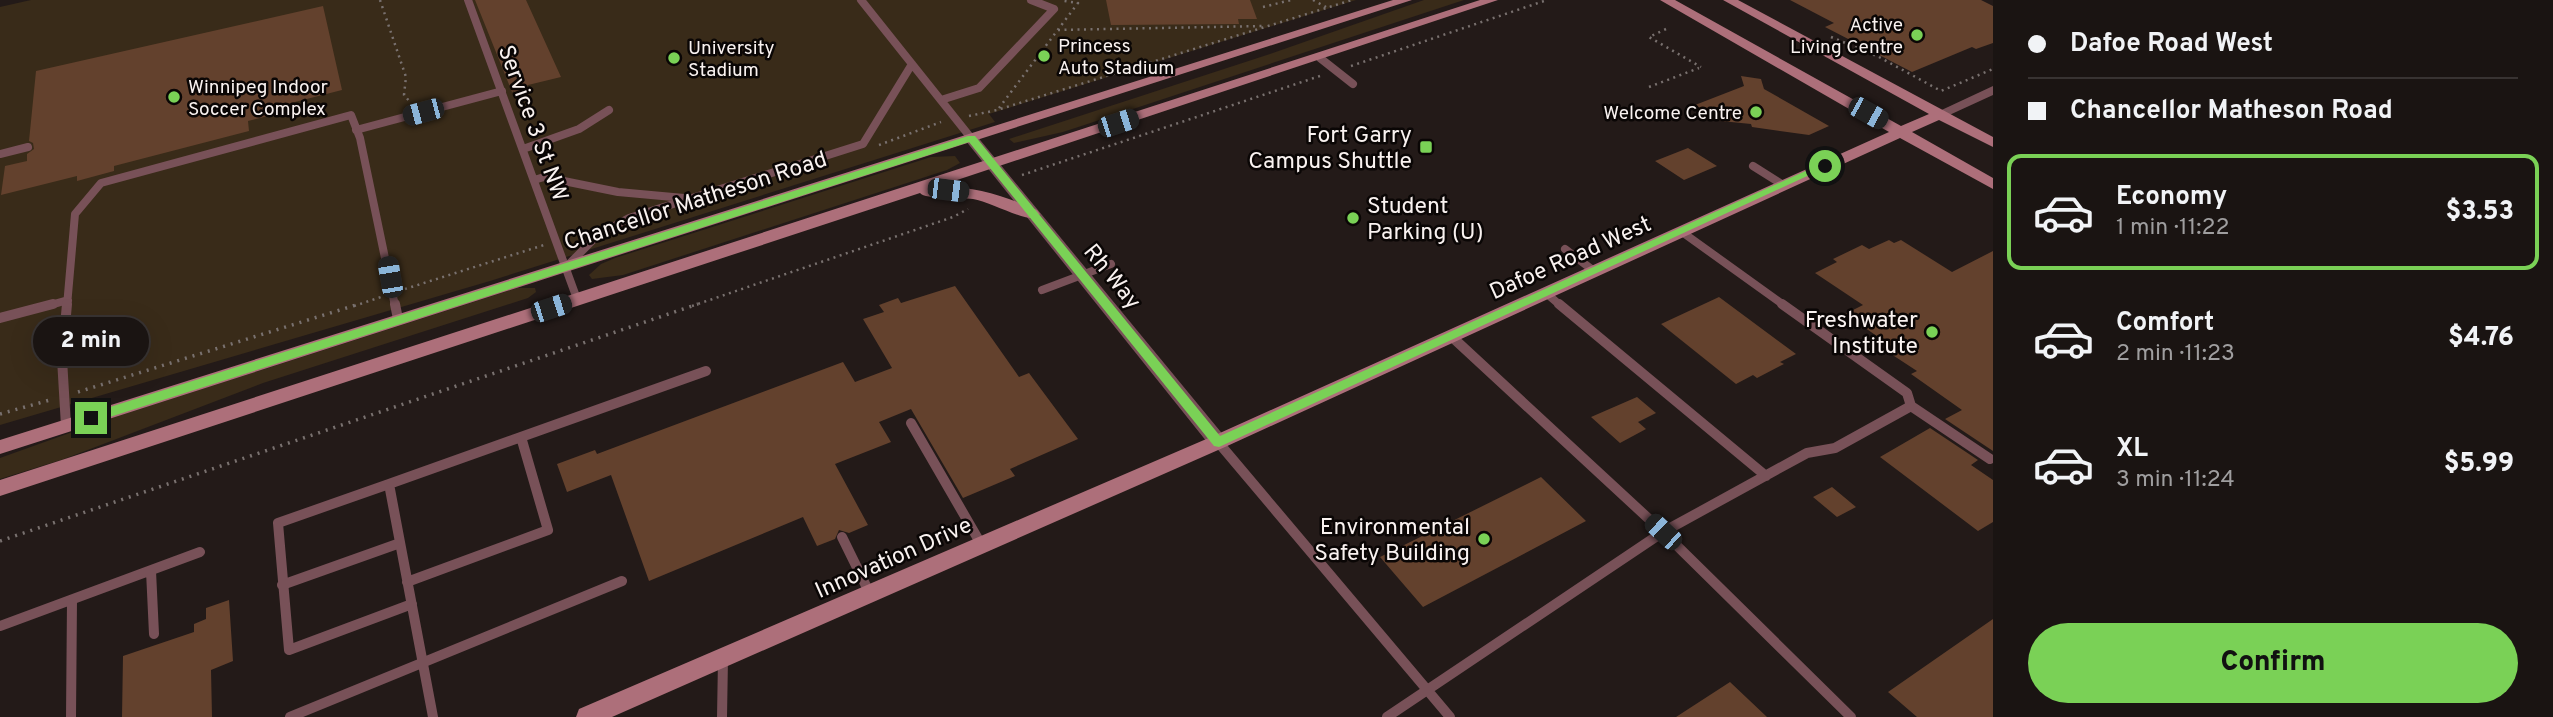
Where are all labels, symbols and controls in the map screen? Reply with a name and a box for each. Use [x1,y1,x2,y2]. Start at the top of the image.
place label: Active Living Centre [1790,14,1903,60]
marker: Active Living Centre [1909,27,1925,43]
text: Dafoe Road West [2070,28,2273,61]
place label: Princess Auto Stadium [1058,35,1174,81]
place label: University Stadium [688,37,775,83]
street label: Service 3 St NW [490,42,573,206]
marker: Princess Auto Stadium [1036,48,1052,64]
marker: University Stadium [666,50,682,66]
place label: Winnipeg Indoor Soccer Complex [188,76,328,122]
marker: Winnipeg Indoor Soccer Complex [166,89,182,105]
car [1845,94,1892,132]
text: Chancellor Matheson Road [2070,95,2393,128]
car [400,96,447,128]
place label: Welcome Centre [1603,102,1742,126]
marker: Welcome Centre [1748,104,1764,120]
car [1095,107,1142,139]
place label: Fort Garry Campus Shuttle [1248,122,1412,177]
marker: Fort Garry Campus Shuttle [1418,139,1434,155]
street label: Chancellor Matheson Road [561,146,831,259]
route start [1809,150,1841,182]
car [926,177,971,203]
icon: car [2032,181,2095,244]
text: Economy [2116,181,2227,214]
place label: Student Parking (U) [1367,193,1484,248]
text: $3.53 [2446,196,2514,229]
marker: Student Parking (U) [1345,210,1361,226]
street label: Dafoe Road West [1486,211,1656,308]
text: 1 min · 11:22 [2116,214,2230,243]
street label: Rh Way [1076,239,1146,316]
car [377,254,404,300]
car [528,292,575,324]
place label: Freshwater Institute [1805,307,1918,362]
icon: car [2032,307,2095,370]
text: Comfort [2116,307,2214,340]
callout: 2 min [33,316,149,366]
text: $4.76 [2448,322,2514,355]
marker: Freshwater Institute [1924,324,1940,340]
text: 2 min [61,327,121,356]
text: 2 min · 11:23 [2116,340,2235,369]
route end [75,402,107,434]
icon: car [2032,433,2095,496]
text: XL [2116,433,2148,466]
text: $5.99 [2444,448,2514,481]
text: 3 min · 11:24 [2116,466,2235,495]
car [1641,510,1686,554]
street label: Innovation Drive [811,512,977,607]
place label: Environmental Safety Building [1314,514,1470,569]
marker: Environmental Safety Building [1476,531,1492,547]
button: Confirm [2028,623,2518,703]

